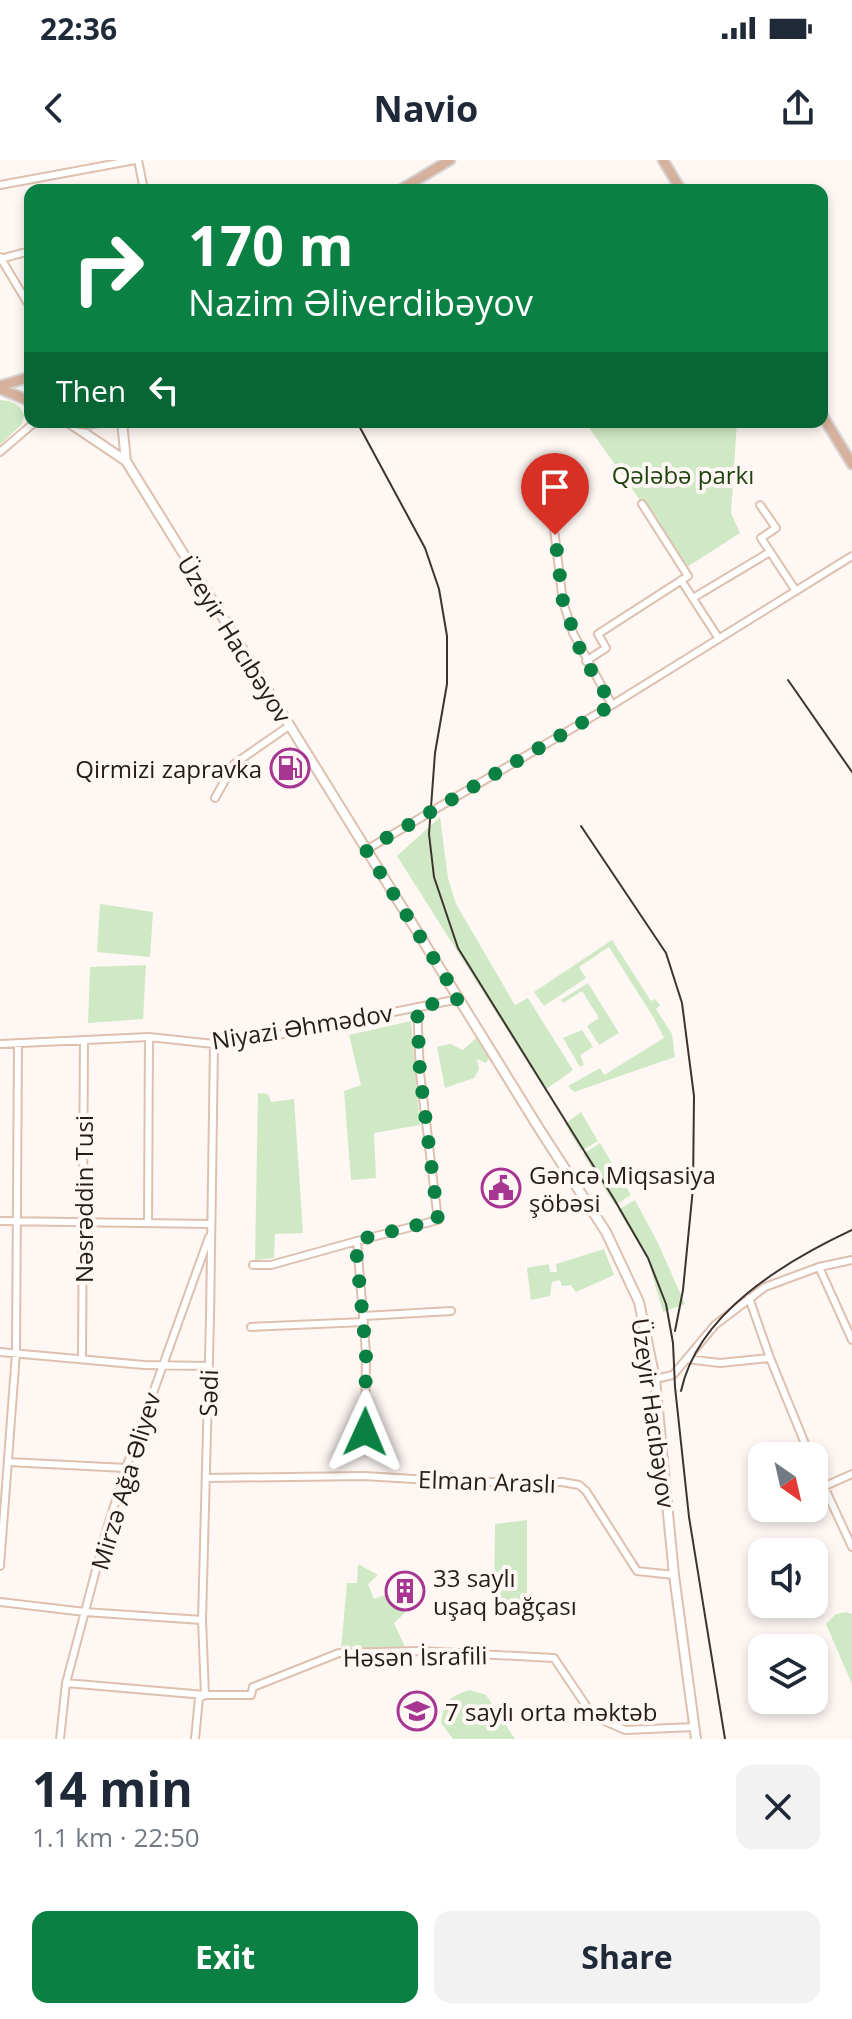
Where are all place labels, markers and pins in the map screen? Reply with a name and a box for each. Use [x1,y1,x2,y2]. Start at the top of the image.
pin [521,453,589,535]
fuel station icon: Qirmizi zapravka [269,747,311,789]
place label: Qirmizi zapravka [75,752,262,785]
place label: Gəncə Miqsasiya şöbəsi [529,1158,716,1219]
public building icon: Gəncə Miqsasiya şöbəsi [480,1167,522,1209]
place label: 33 saylı uşaq bağçası [433,1561,577,1622]
building icon: 33 saylı uşaq bağçası [384,1570,426,1612]
school or university icon: 7 saylı orta məktəb [396,1690,438,1732]
place label: 7 saylı orta məktəb [445,1695,658,1728]

